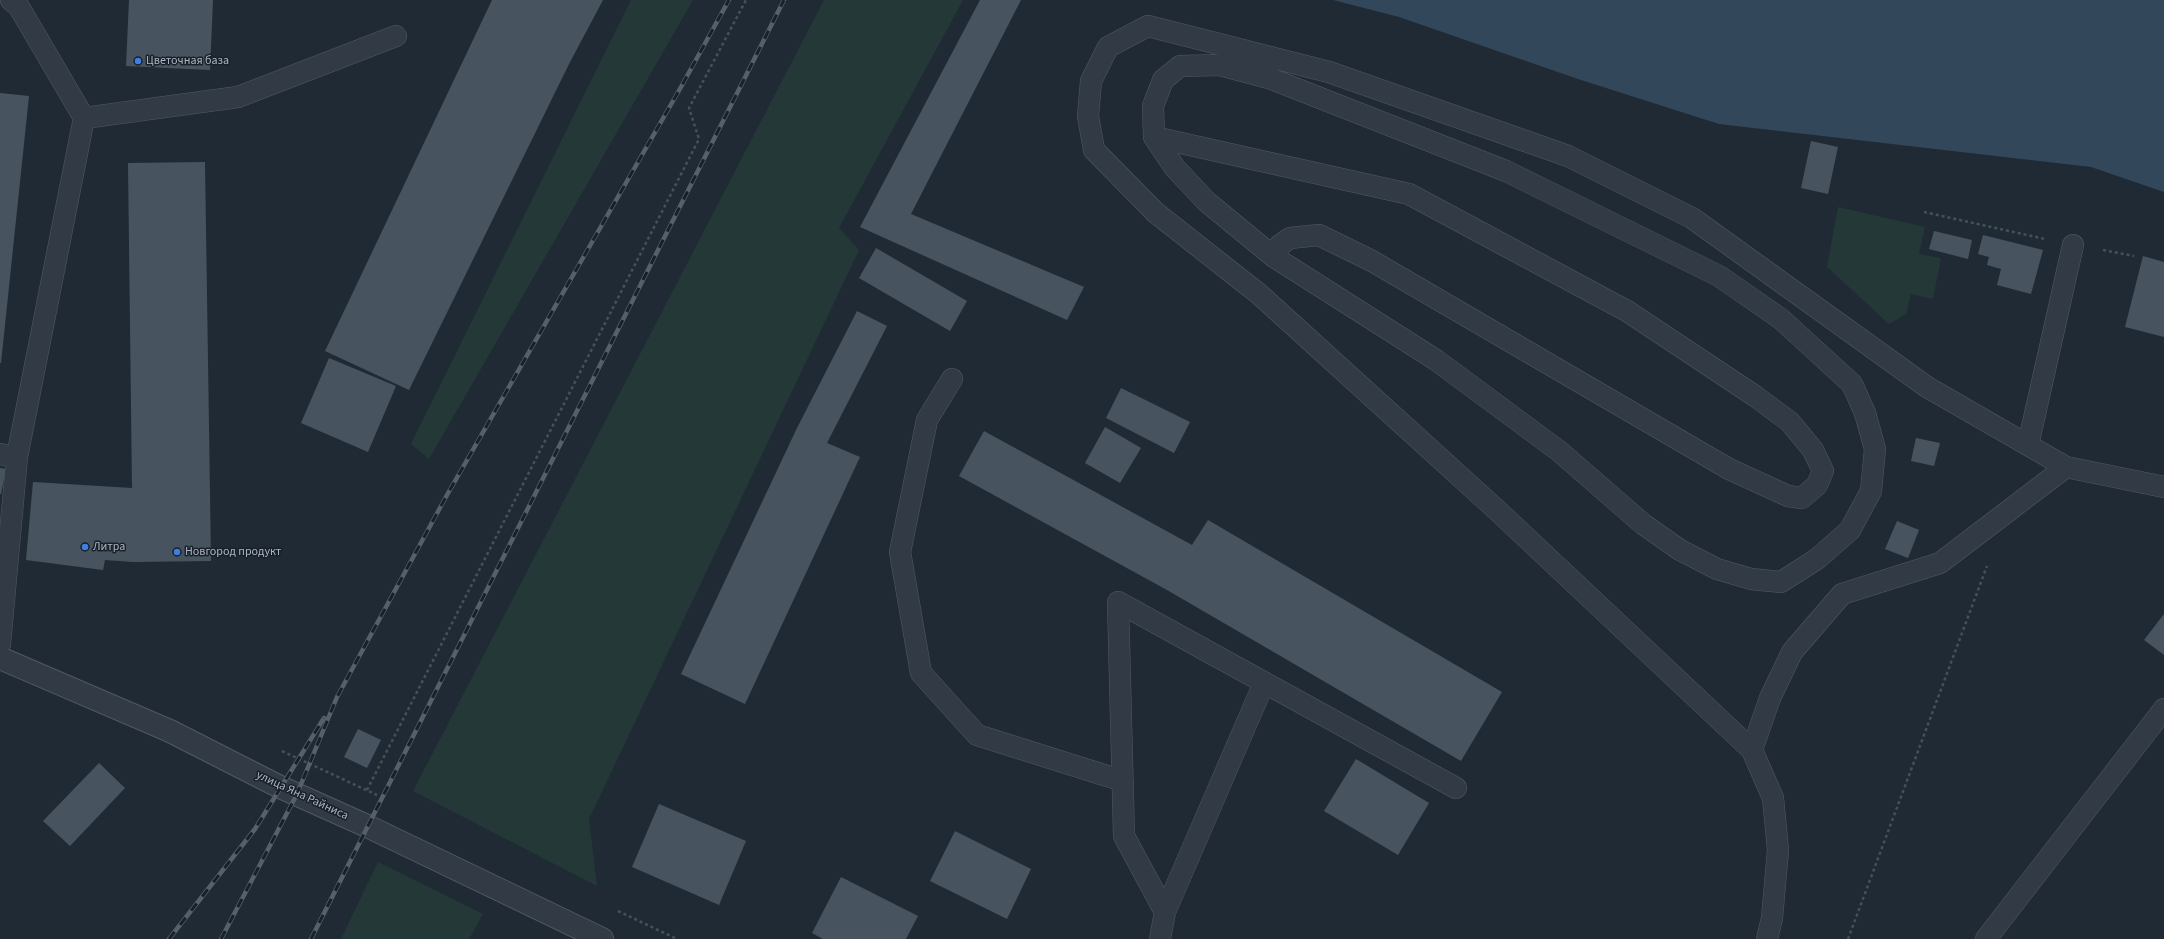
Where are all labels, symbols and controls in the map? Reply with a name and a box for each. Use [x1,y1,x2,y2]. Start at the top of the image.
place label: Цветочная база [146,54,229,68]
marker: Цветочная база [133,56,143,66]
place label: Литра [93,540,125,554]
marker: Литра [80,542,90,552]
place label: Новгород продукт [185,545,281,559]
marker: Новгород продукт [172,547,182,557]
street label: улица Яна Райниса [254,768,350,824]

